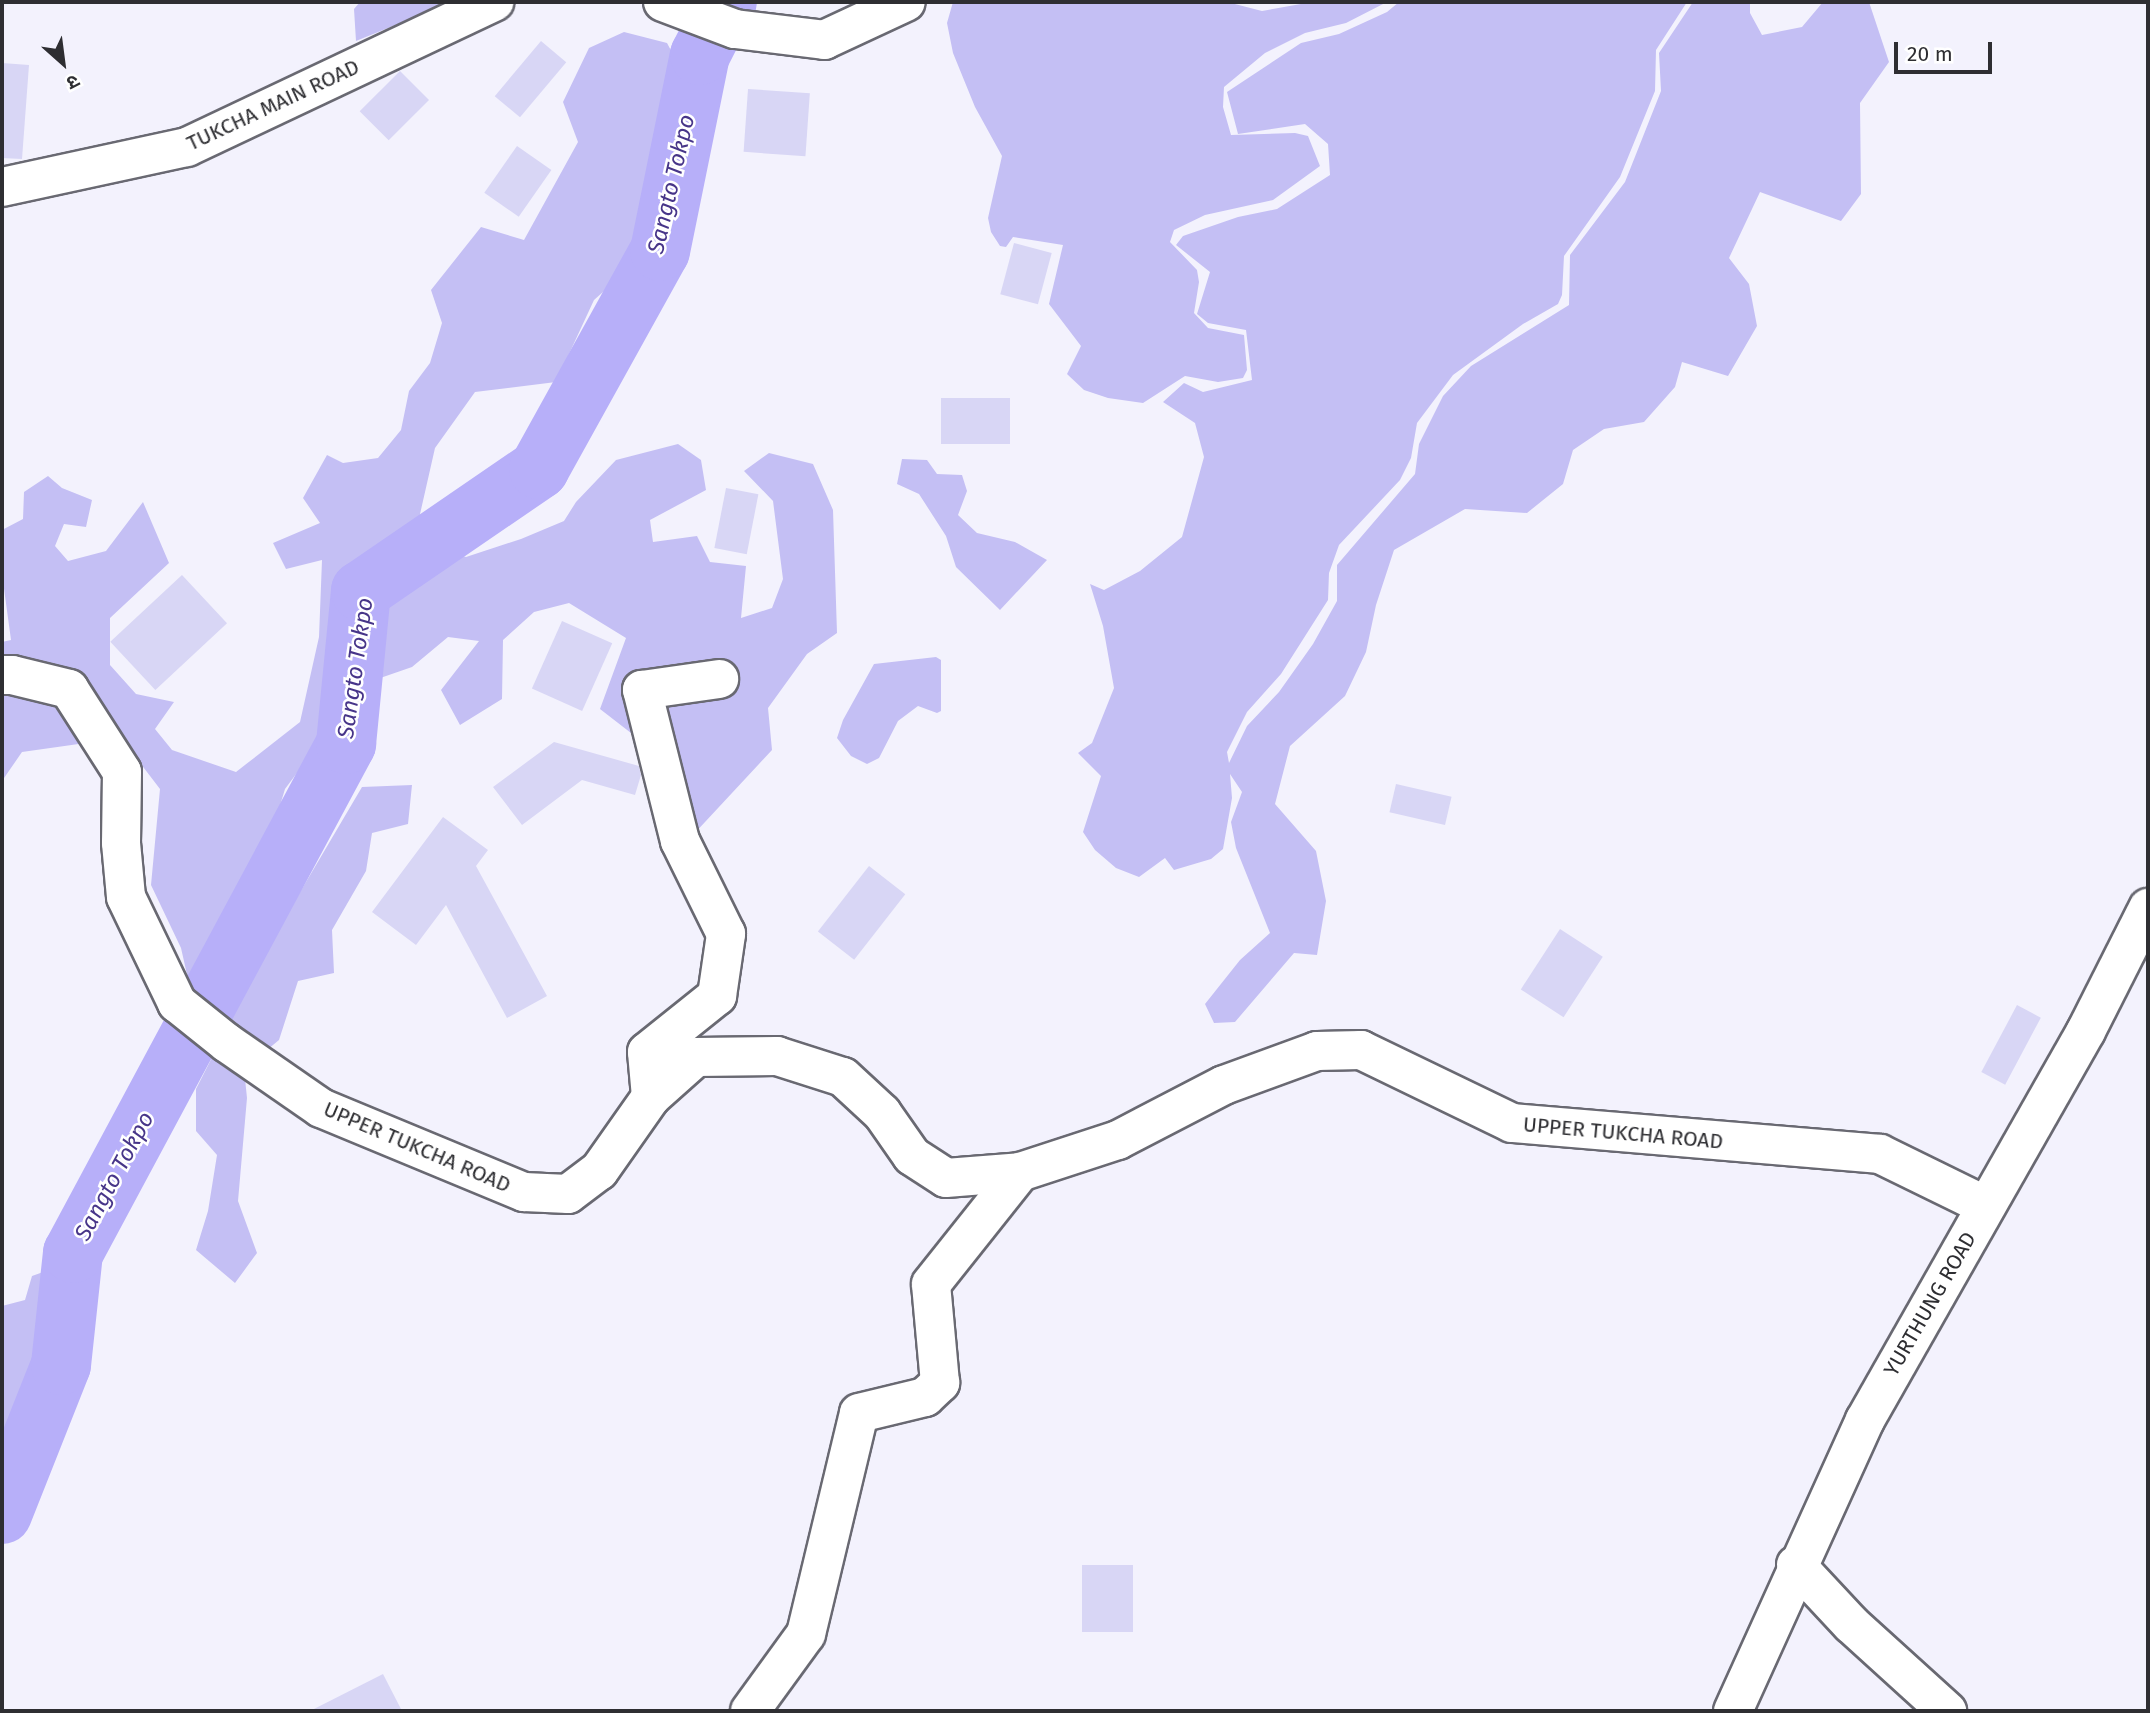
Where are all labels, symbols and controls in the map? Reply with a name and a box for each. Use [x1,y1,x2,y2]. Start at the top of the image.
north arrow [28,28,98,98]
scale bar [1898,28,1996,72]
text: 20 m [1907,41,1953,67]
street label: TUKCHA MAIN ROAD [183,54,363,156]
text: उ [63,69,83,95]
water label: Sangto Tokpo [642,112,700,256]
water label: Sangto Tokpo [331,596,379,740]
street label: UPPER TUKCHA ROAD [320,1096,514,1198]
water label: Sangto Tokpo [68,1107,160,1245]
street label: UPPER TUKCHA ROAD [1522,1112,1724,1154]
street label: YURTHUNG ROAD [1879,1227,1981,1381]

